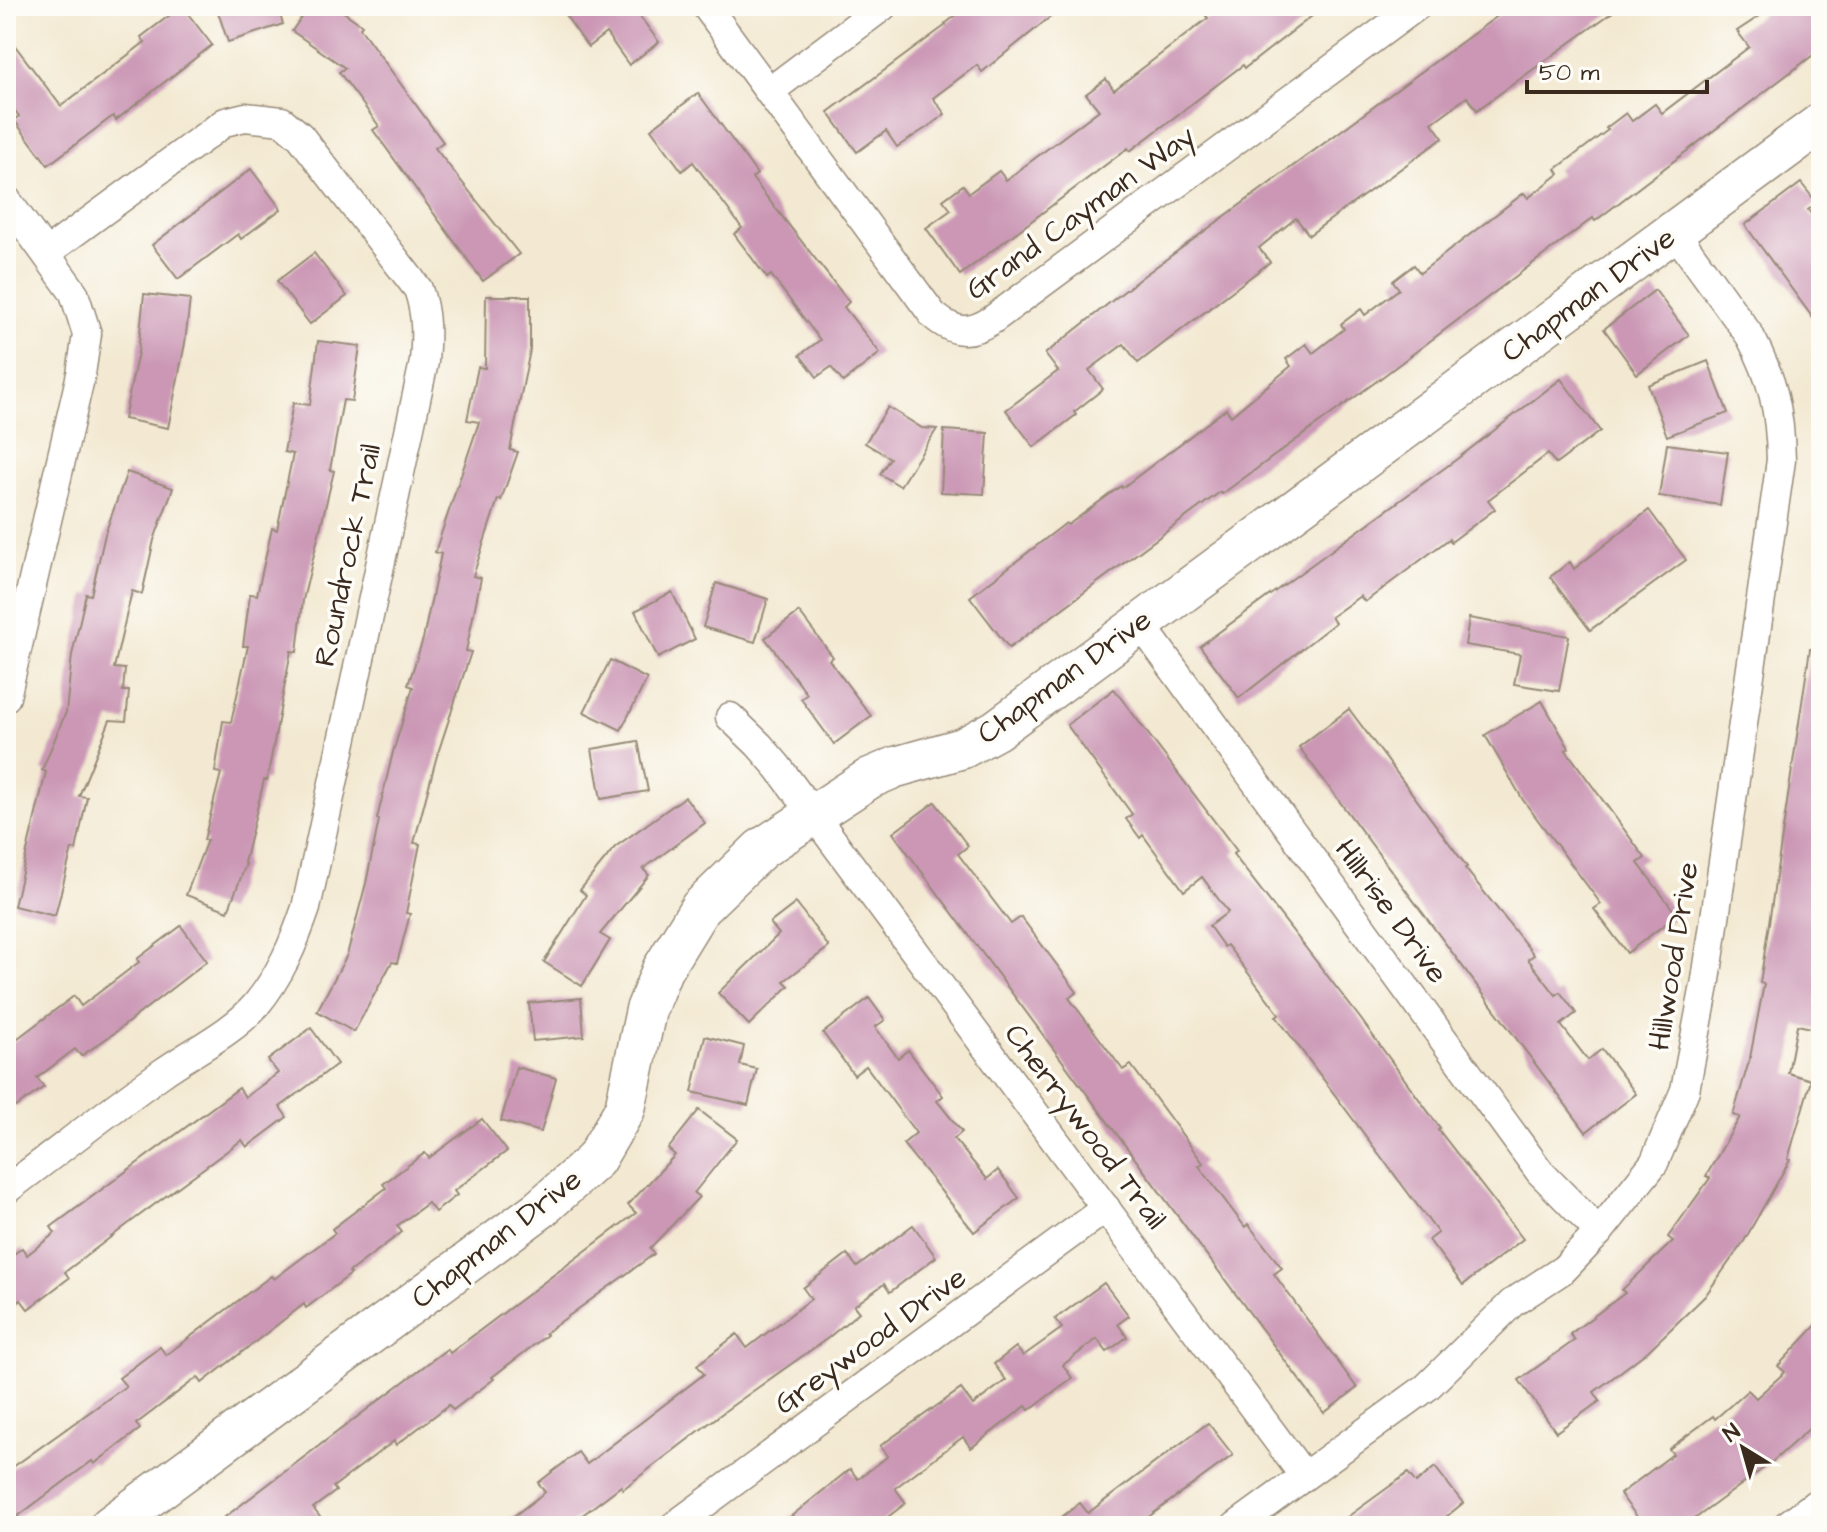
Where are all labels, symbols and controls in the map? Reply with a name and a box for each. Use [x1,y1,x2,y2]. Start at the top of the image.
scale bar [1527,44,1707,94]
text: 50 m [1539,56,1600,90]
street label: Grand Cayman Way [958,115,1204,311]
street label: Chapman Drive [1493,217,1684,372]
street label: Roundrock Trail [304,440,392,670]
street label: Chapman Drive [969,599,1160,754]
street label: Hillrise Drive [1325,831,1458,992]
street label: Hillwood Drive [1638,859,1710,1053]
street label: Cherrywood Trail [993,1015,1176,1238]
street label: Chapman Drive [403,1159,591,1319]
street label: Greywood Drive [766,1257,976,1426]
north arrow [1703,1408,1783,1488]
text: N [1717,1417,1747,1450]

